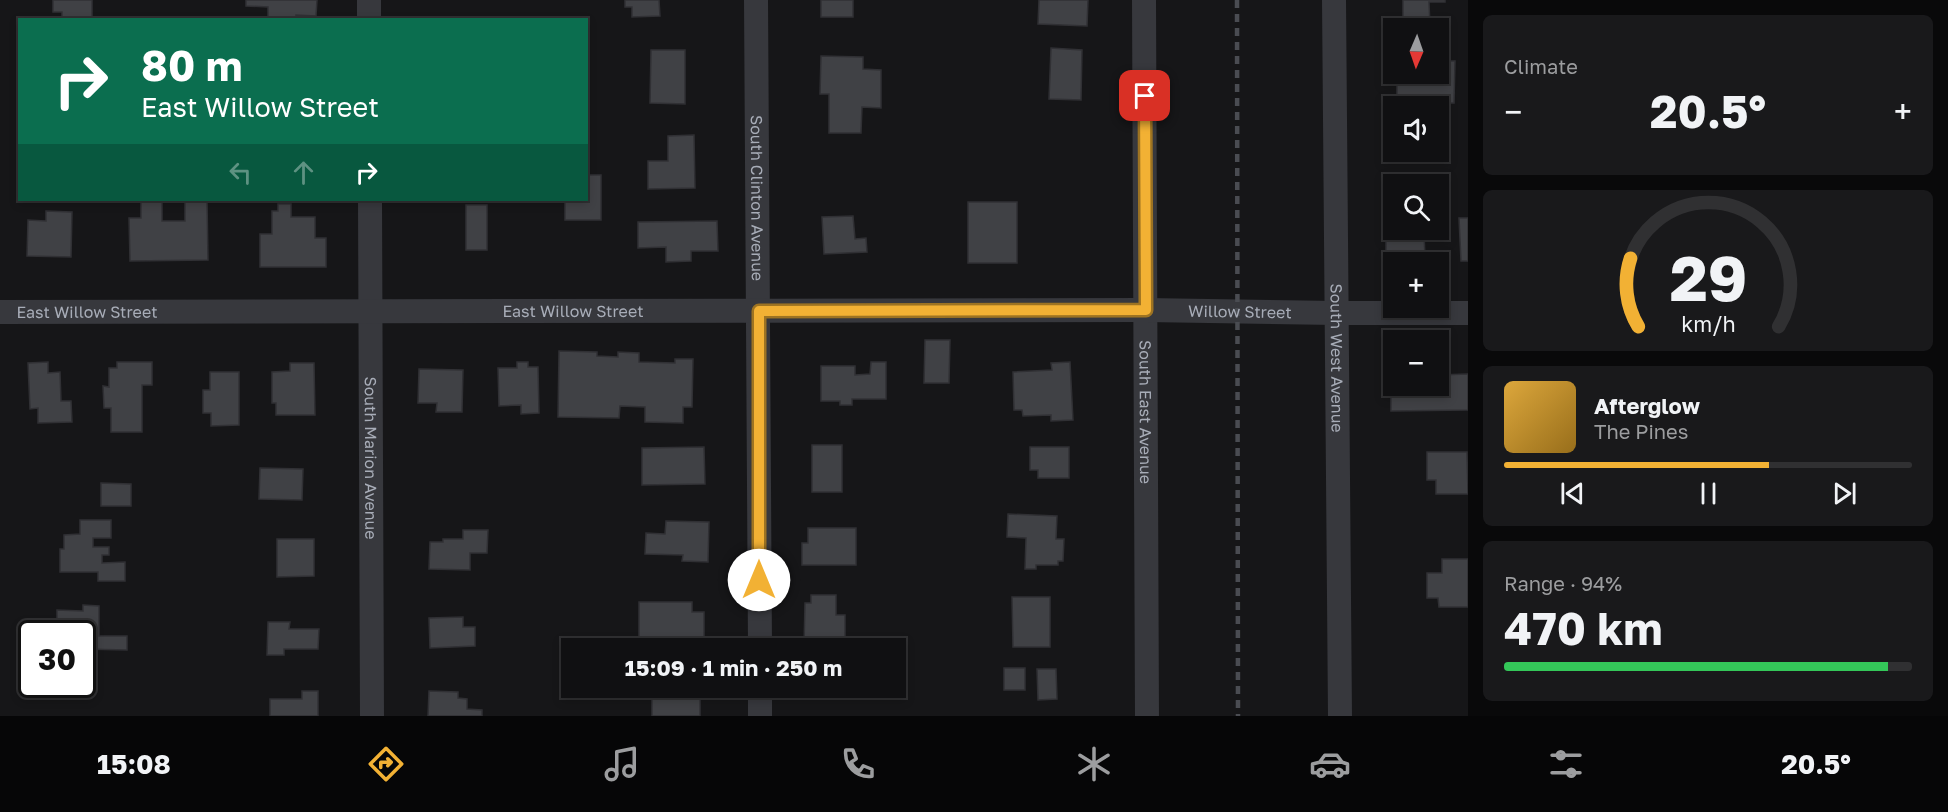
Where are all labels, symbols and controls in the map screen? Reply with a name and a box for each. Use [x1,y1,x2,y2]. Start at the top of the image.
north arrow [1383,18,1449,84]
map controls [1383,18,1449,396]
text: 80 m [141,40,242,90]
icon: right [42,42,120,120]
text: Climate [1504,54,1578,78]
pin [1119,70,1170,121]
icon: arrive [1128,79,1161,112]
text: 20.5° [1650,84,1766,138]
text: East Willow Street [141,91,379,123]
text: − [1504,92,1522,131]
text: + [1894,92,1912,131]
button: sound [1383,96,1449,162]
street label: South Clinton Avenue [747,115,768,281]
icon: left [224,156,257,189]
icon: ahead [287,156,320,189]
icon: right [350,156,383,189]
button: search [1383,174,1449,240]
text: 29 [1669,241,1747,316]
button: + [1383,252,1449,318]
street label: South West Avenue [1326,283,1348,433]
street label: East Willow Street [502,301,644,321]
street label: Willow Street [1188,301,1292,322]
street label: East Willow Street [16,302,158,322]
text: km/h [1681,312,1735,338]
button: − [1383,330,1449,396]
street label: South East Avenue [1135,340,1156,484]
street label: South Marion Avenue [361,376,381,540]
text: Afterglow [1594,392,1700,419]
text: The Pines [1594,419,1688,443]
icon: previous [1556,477,1589,510]
icon: pause [1692,477,1725,510]
icon: next [1828,477,1861,510]
position arrow [727,548,791,612]
text: Range · 94% [1504,571,1622,595]
text: 470 km [1504,601,1663,655]
speed limit sign: 30 [18,620,96,698]
text: 15:09 · 1 min · 250 m [625,654,842,681]
icon: directions [365,743,407,785]
icon: music [601,743,643,785]
icon: phone [837,743,879,785]
icon: climate [1073,743,1115,785]
icon: car [1309,743,1351,785]
icon: filters [1545,743,1587,785]
text: 15:08 [97,748,171,780]
text: 20.5° [1781,748,1851,780]

